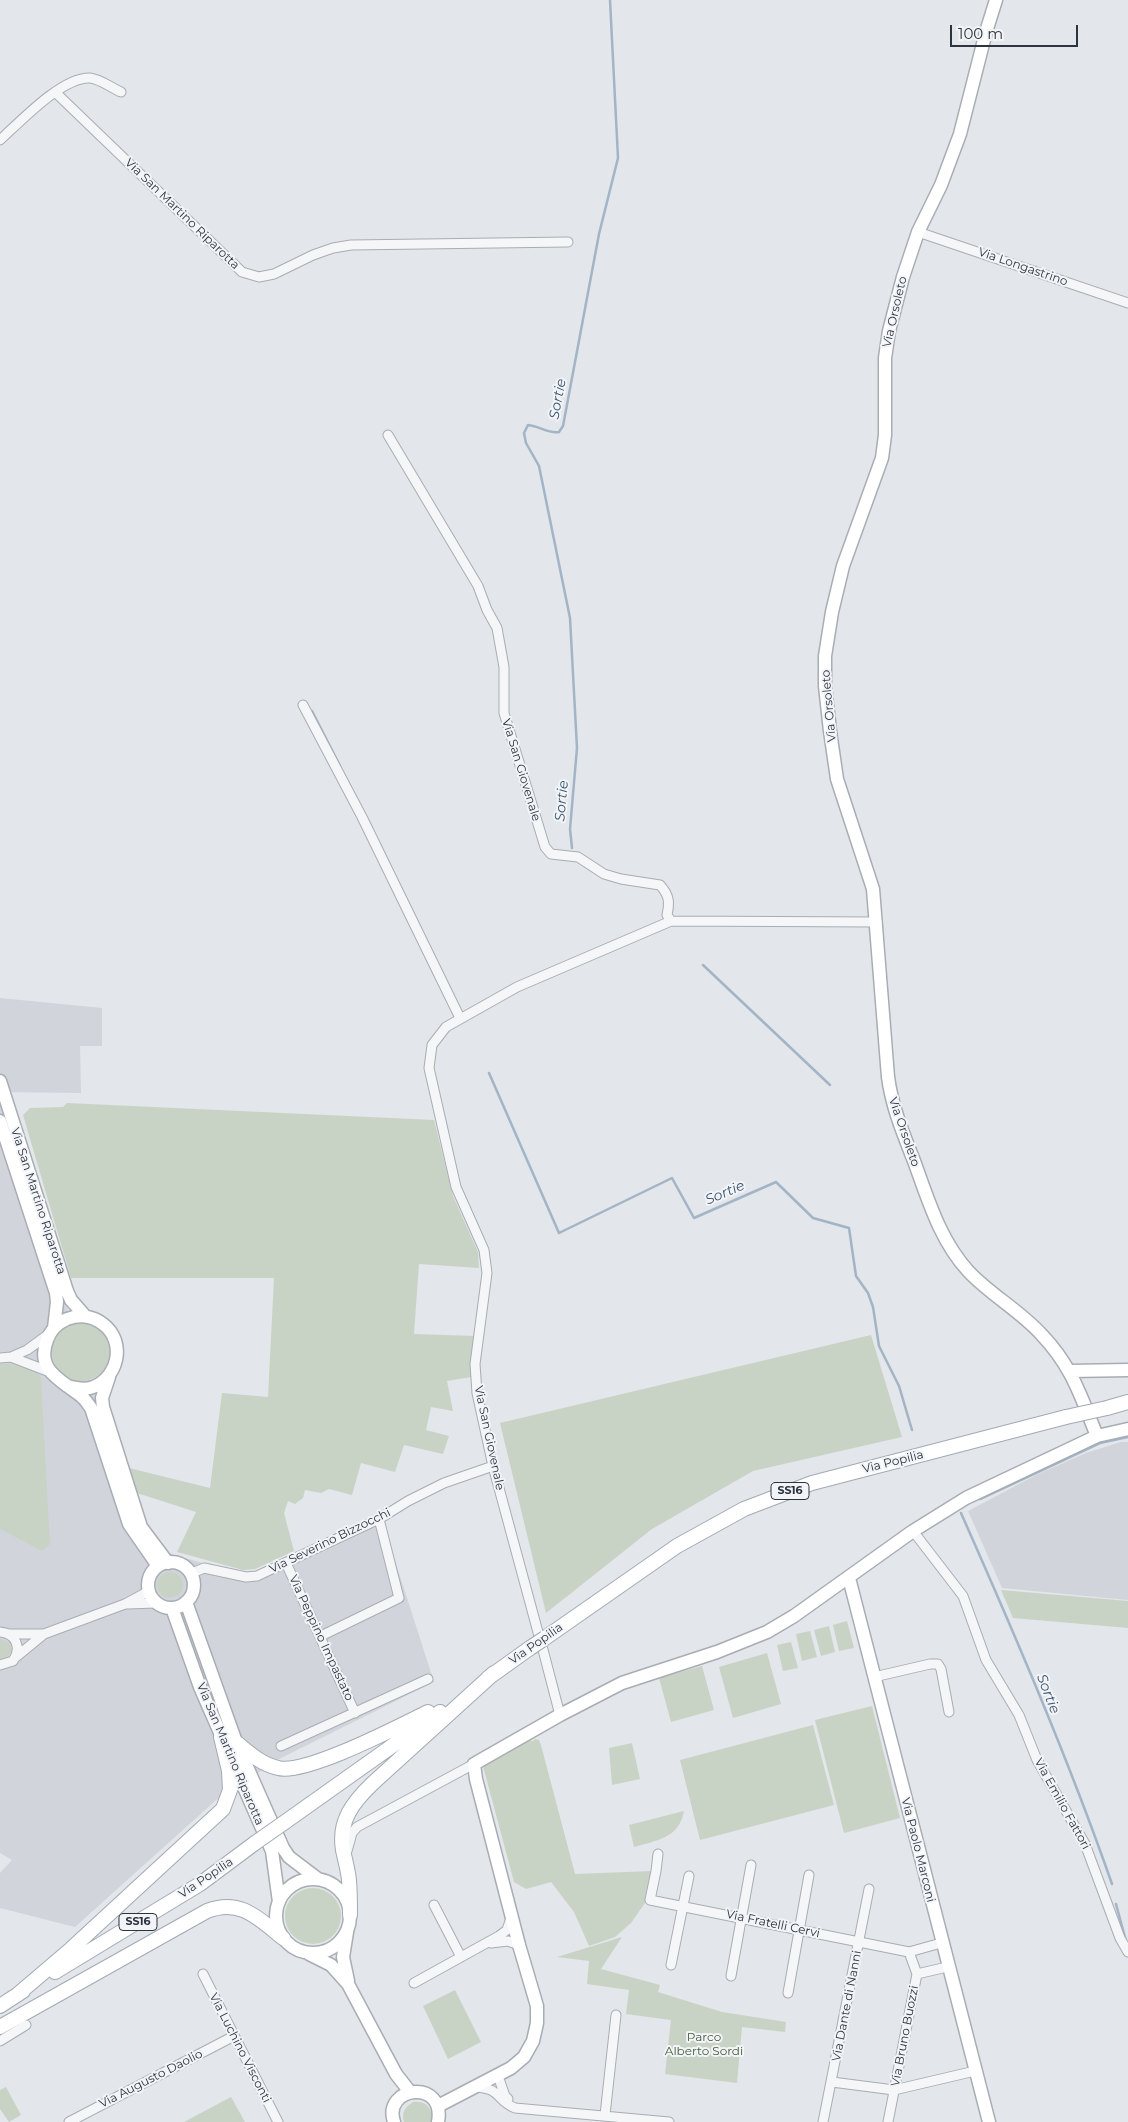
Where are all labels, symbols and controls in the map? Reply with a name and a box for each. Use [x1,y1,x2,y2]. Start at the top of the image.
scale bar [953,15,1080,47]
text: 100 m [958,24,1003,43]
street label: Via San Martino Riparotta [122,156,242,272]
street label: Via Longastrino [976,245,1070,289]
street label: Via Orsoleto [880,275,910,349]
water label: Sortie [546,377,570,421]
street label: Via Orsoleto [819,669,839,743]
street label: Via San Giovenale [499,717,543,823]
water label: Sortie [552,780,572,822]
street label: Via Orsoleto [885,1095,923,1169]
street label: Via San Martino Riparotta [7,1126,69,1276]
water label: Sortie [703,1177,747,1209]
street label: Via San Giovenale [471,1384,507,1492]
street label: Via Popilia [861,1447,925,1477]
road number: SS16 [771,1482,809,1500]
street label: Via Severino Bizzocchi [267,1505,393,1577]
street label: Via Peppino Impastato [286,1573,356,1703]
street label: Via Popilia [506,1620,566,1668]
water label: Sortie [1033,1672,1063,1716]
street label: Via San Martino Riparotta [193,1681,267,1827]
street label: Via Emilio Fattori [1031,1756,1093,1852]
street label: Via Paolo Marconi [898,1796,938,1904]
street label: Via Popilia [176,1855,236,1901]
street label: Via Fratelli Cervi [725,1907,821,1941]
road number: SS16 [119,1914,157,1930]
street label: Via Dante di Nanni [829,1949,865,2063]
street label: Via Bruno Buozzi [888,1984,922,2088]
street label: Via Luchino Visconti [206,1991,274,2105]
park label: Parco Alberto Sordi [665,2030,743,2058]
street label: Via Augusto Daolio [97,2047,205,2111]

